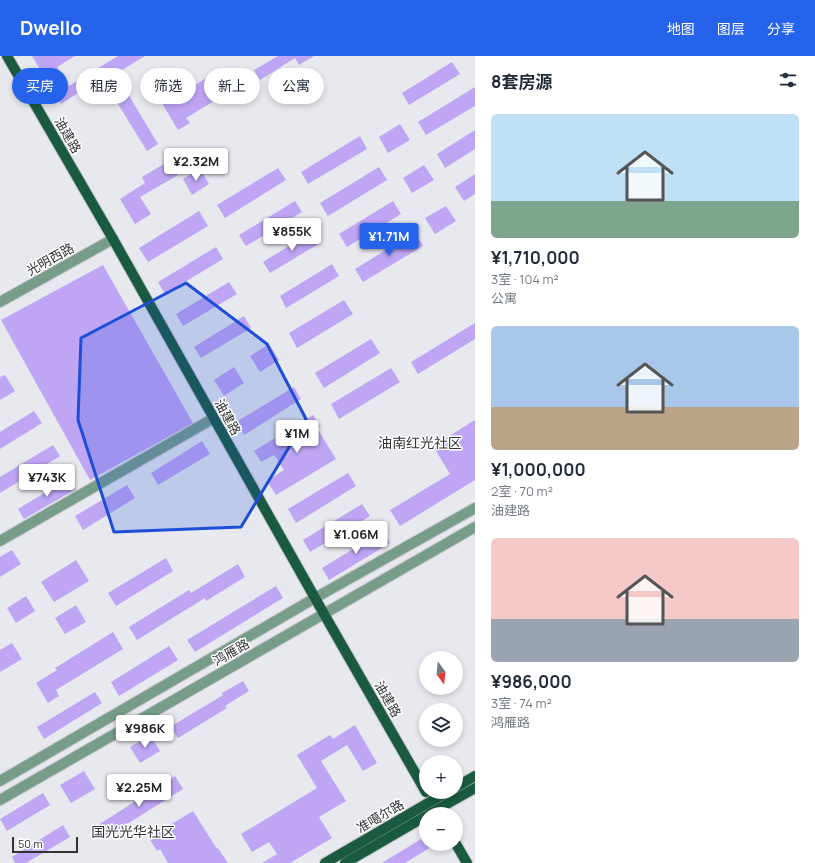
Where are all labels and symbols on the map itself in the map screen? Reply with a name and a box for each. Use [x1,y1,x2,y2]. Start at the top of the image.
street label: 油建路 [50,114,86,156]
pin: ¥2.32M [163,148,229,182]
pin: ¥855K [264,218,320,252]
pin: ¥1.71M [356,223,422,257]
street label: 光明西路 [23,239,77,279]
street label: 油建路 [211,396,245,438]
pin: ¥1M [278,420,316,454]
district label: 油南红光社区 [378,433,462,452]
pin: ¥743K [19,464,75,498]
pin: ¥1.06M [323,521,389,555]
street label: 鸿雁路 [210,634,252,670]
north arrow [419,651,463,695]
street label: 油建路 [370,678,406,720]
pin: ¥986K [117,715,173,749]
pin: ¥2.25M [106,774,172,808]
street label: 准噶尔路 [353,795,407,837]
district label: 国光光华社区 [91,822,175,841]
scale bar [12,835,78,854]

